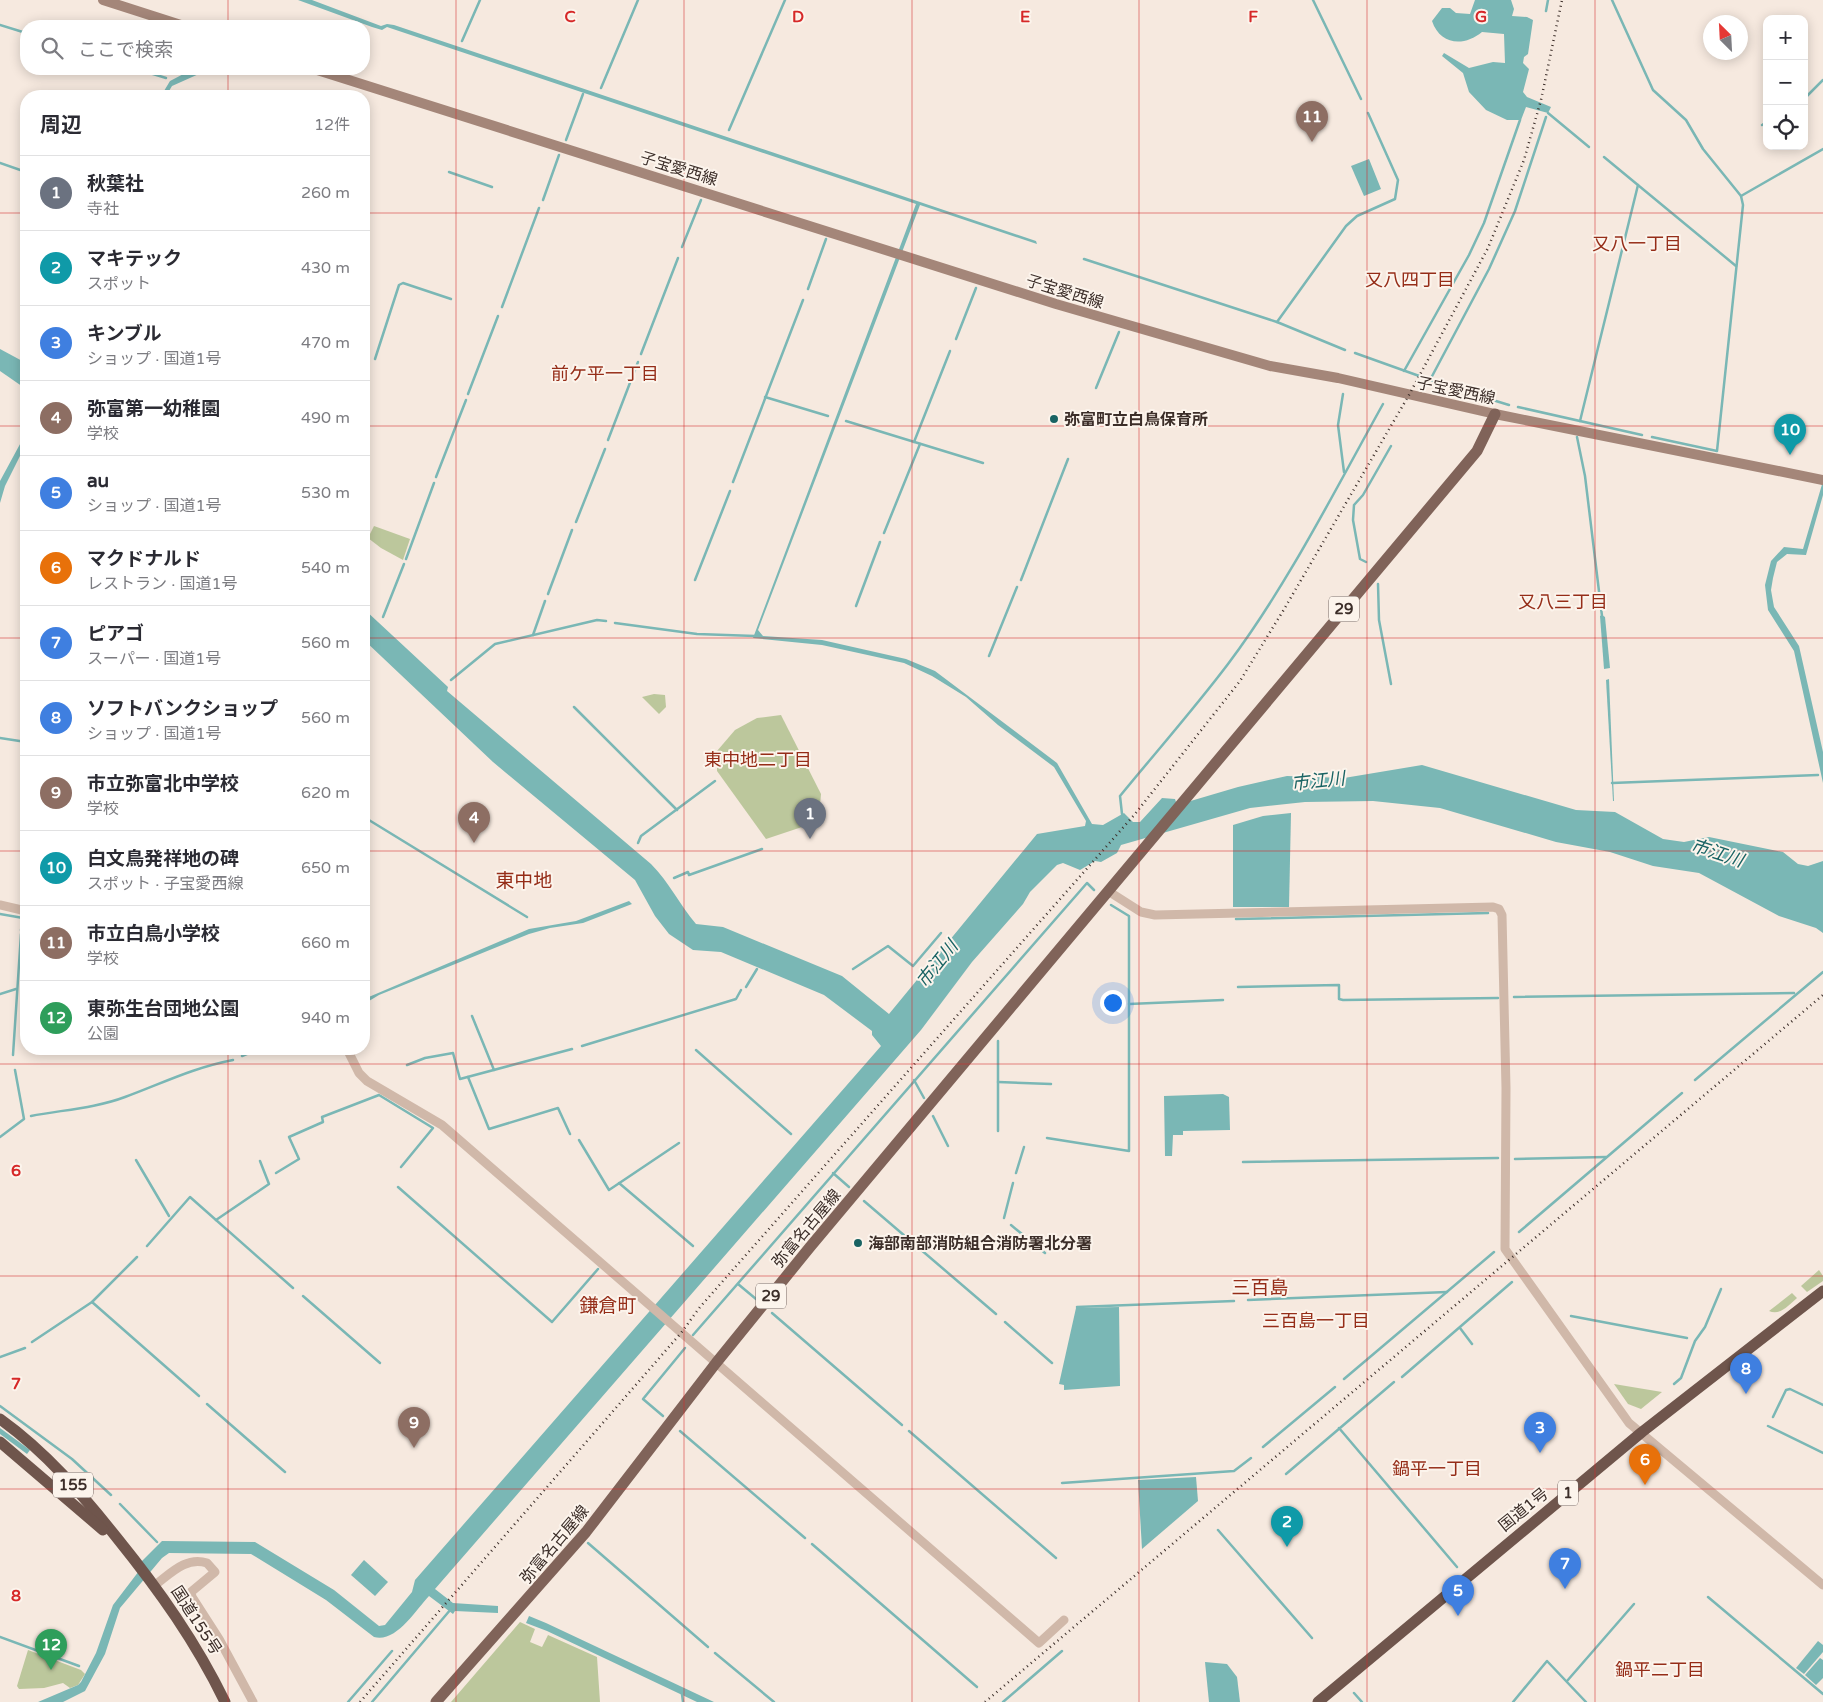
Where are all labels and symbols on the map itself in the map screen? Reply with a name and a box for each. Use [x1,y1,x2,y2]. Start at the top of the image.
text: C [564,7,576,27]
text: D [792,7,804,27]
text: E [1020,7,1030,27]
text: F [1248,7,1258,27]
text: G [1475,7,1487,27]
north arrow [1703,15,1748,60]
pin: 11 [1296,101,1328,142]
street label: 子宝愛西線 [638,148,720,190]
district label: 又八一丁目 [1592,233,1682,255]
district label: 又八四丁目 [1365,269,1455,291]
street label: 子宝愛西線 [1024,271,1106,313]
district label: 前ケ平一丁目 [551,363,659,385]
street label: 子宝愛西線 [1415,373,1497,409]
place label: 弥富町立白鳥保育所 [1064,410,1208,430]
marker: 弥富町立白鳥保育所 [1048,413,1060,425]
pin: 10 [1774,414,1806,455]
district label: 又八三丁目 [1518,591,1608,613]
road number: 29 [1329,596,1359,622]
district label: 東中地二丁目 [704,749,812,771]
water label: 市江川 [1290,767,1348,795]
pin: 1 [794,798,826,839]
pin: 4 [458,802,490,843]
water label: 市江川 [1688,834,1748,872]
district label: 東中地 [495,870,553,892]
water label: 市江川 [911,935,964,992]
your location [1100,990,1126,1016]
text: 6 [11,1161,21,1181]
street label: 弥富名古屋線 [768,1185,845,1272]
place label: 海部南部消防組合消防署北分署 [868,1234,1092,1254]
marker: 海部南部消防組合消防署北分署 [852,1237,864,1249]
district label: 三百島 [1231,1277,1289,1299]
road number: 29 [756,1284,786,1308]
district label: 鎌倉町 [579,1295,637,1317]
district label: 三百島一丁目 [1262,1310,1370,1332]
pin: 8 [1730,1353,1762,1394]
text: 7 [11,1374,21,1394]
pin: 9 [398,1407,430,1448]
pin: 3 [1524,1412,1556,1453]
pin: 6 [1629,1444,1661,1485]
district label: 鍋平一丁目 [1392,1458,1482,1480]
road number: 155 [53,1472,93,1498]
road number: 1 [1558,1480,1578,1506]
street label: 国道1号 [1495,1484,1552,1536]
street label: 弥富名古屋線 [516,1501,593,1588]
pin: 2 [1271,1506,1303,1547]
pin: 7 [1549,1548,1581,1589]
pin: 5 [1442,1575,1474,1616]
street label: 国道155号 [166,1582,226,1659]
text: 8 [11,1586,21,1606]
pin: 12 [35,1629,67,1670]
district label: 鍋平二丁目 [1615,1659,1705,1681]

